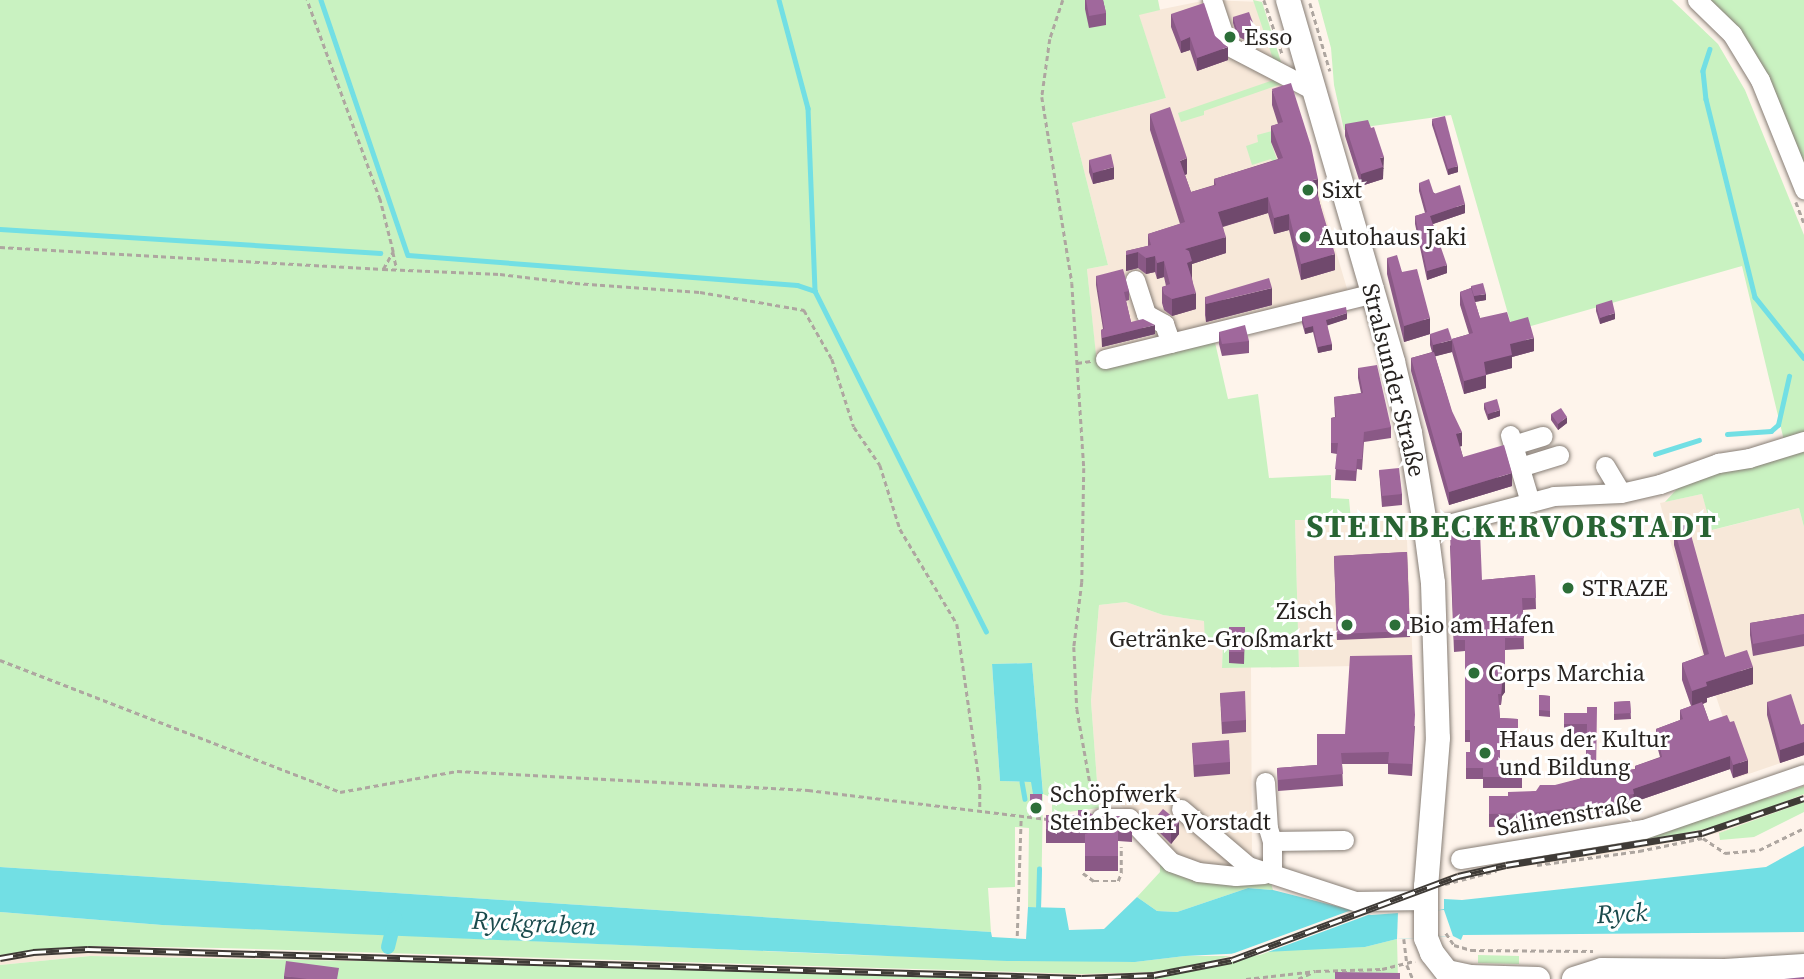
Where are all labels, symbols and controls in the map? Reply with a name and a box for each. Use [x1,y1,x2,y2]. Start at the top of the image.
place label: Esso [1244,23,1292,51]
marker: Esso [1222,29,1238,45]
place label: Sixt [1322,176,1362,204]
marker: Sixt [1300,182,1316,198]
place label: Autohaus Jaki [1319,223,1467,251]
marker: Autohaus Jaki [1297,229,1313,245]
street label: Stralsunder Straße [1356,280,1432,480]
district label: STEINBECKERVORSTADT [1309,507,1715,545]
place label: STRAZE [1582,574,1668,602]
marker: STRAZE [1560,580,1576,596]
place label: Zisch Getränke-Großmarkt [1109,597,1333,653]
place label: Bio am Hafen [1409,611,1555,639]
marker: Zisch Getränke-Großmarkt [1339,617,1355,633]
marker: Bio am Hafen [1387,617,1403,633]
place label: Corps Marchia [1488,659,1645,687]
marker: Corps Marchia [1466,665,1482,681]
place label: Haus der Kultur und Bildung [1499,725,1670,781]
marker: Haus der Kultur und Bildung [1477,745,1493,761]
place label: Schöpfwerk Steinbecker Vorstadt [1050,780,1271,836]
street label: Salinenstraße [1494,788,1644,842]
marker: Schöpfwerk Steinbecker Vorstadt [1028,800,1044,816]
water label: Ryck [1596,897,1648,931]
water label: Ryckgraben [471,905,597,943]

